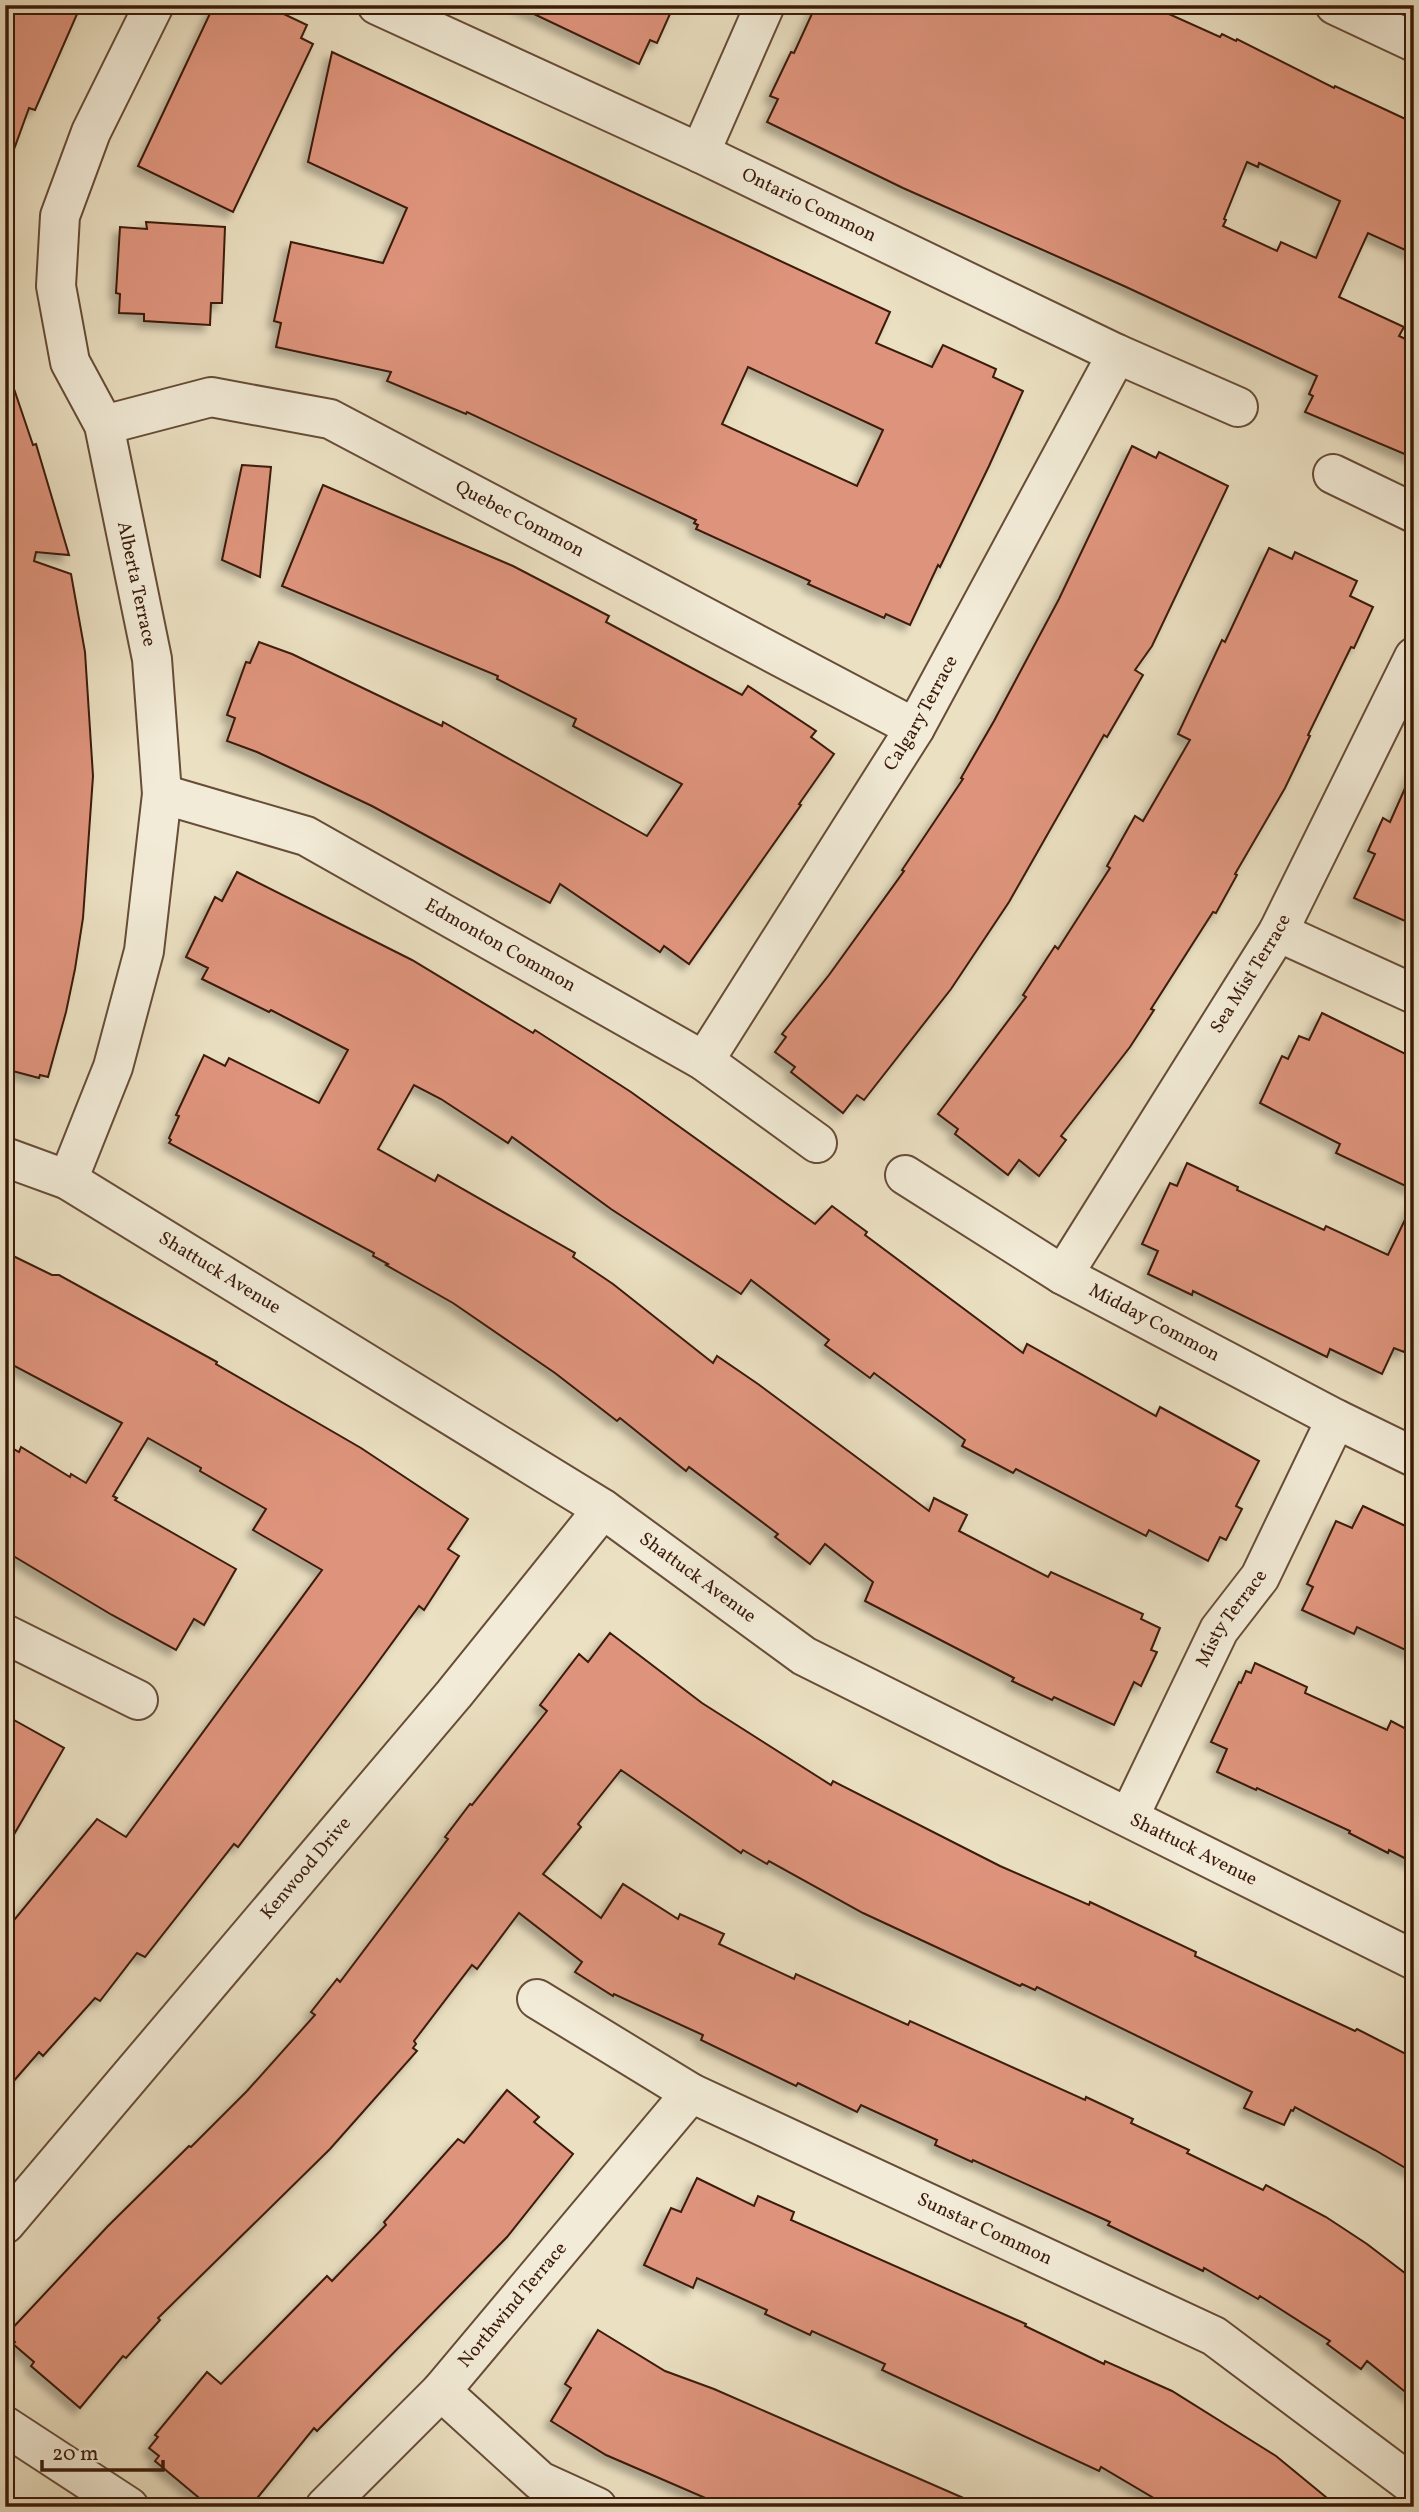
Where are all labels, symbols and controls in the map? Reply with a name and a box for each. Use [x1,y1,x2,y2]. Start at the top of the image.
street label: Ontario Common [737,162,880,249]
street label: Quebec Common [450,474,589,564]
street label: Alberta Terrace [110,519,162,649]
street label: Calgary Terrace [878,651,965,776]
street label: Edmonton Common [420,893,580,999]
street label: Sea Mist Terrace [1204,910,1298,1039]
street label: Shattuck Avenue [153,1226,286,1321]
street label: Midday Common [1084,1278,1224,1368]
street label: Shattuck Avenue [633,1526,761,1630]
street label: Misty Terrace [1190,1566,1274,1672]
street label: Shattuck Avenue [1125,1807,1261,1893]
street label: Kenwood Drive [255,1811,357,1925]
street label: Sunstar Common [913,2187,1056,2272]
street label: Northwind Terrace [453,2237,573,2374]
scale bar [42,2428,163,2472]
text: 20 m [52,2440,98,2469]

